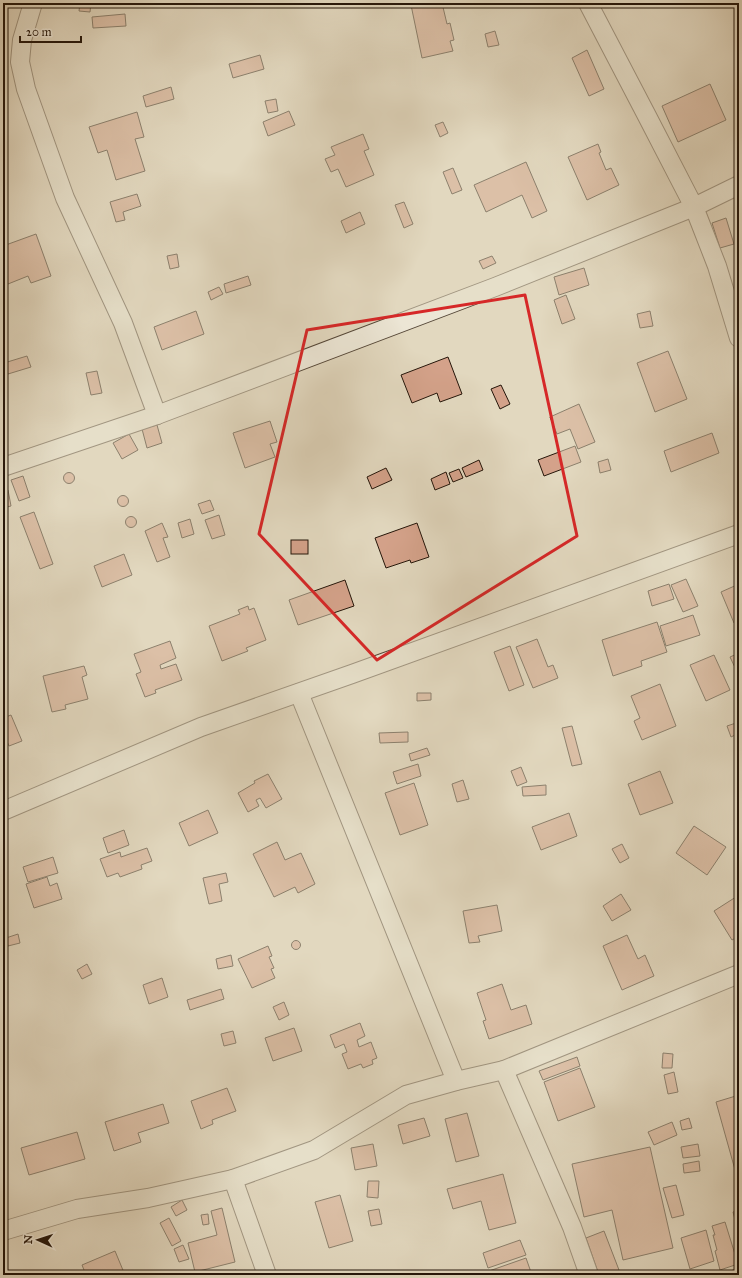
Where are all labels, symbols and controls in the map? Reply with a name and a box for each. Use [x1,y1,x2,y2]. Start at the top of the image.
scale bar [20,18,81,44]
text: 20 m [26,25,52,39]
north arrow [18,1220,58,1260]
text: N [22,1234,35,1245]

